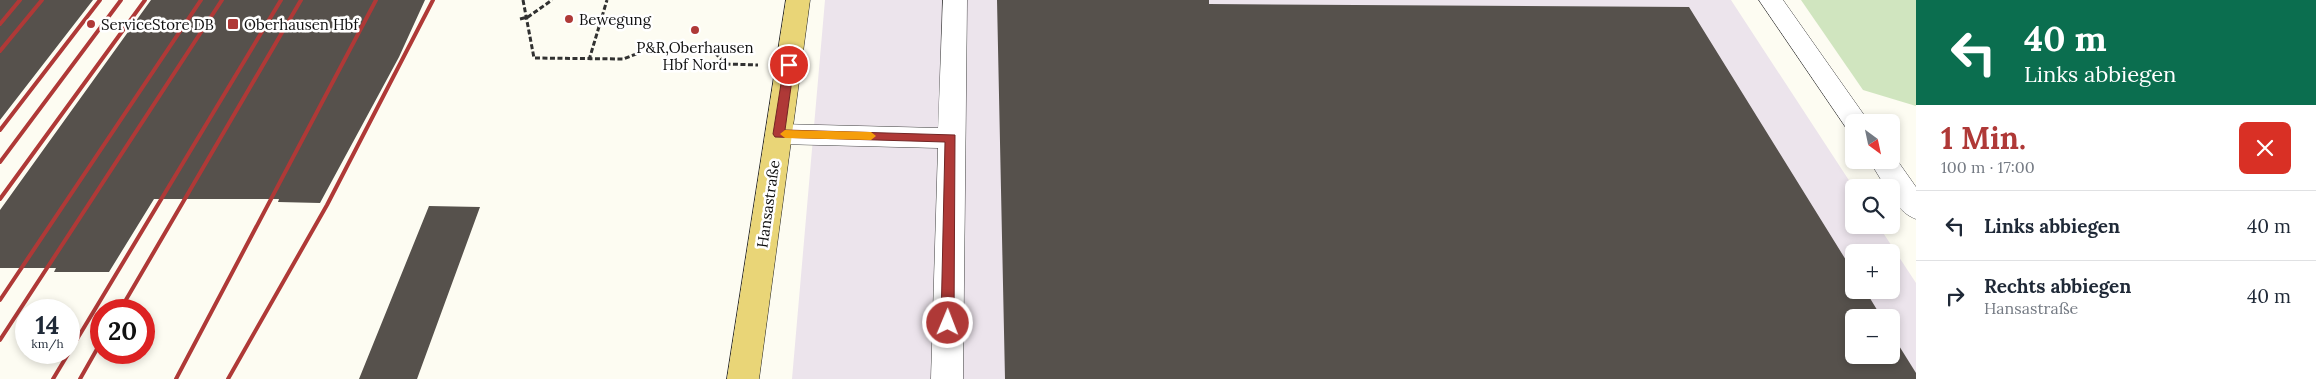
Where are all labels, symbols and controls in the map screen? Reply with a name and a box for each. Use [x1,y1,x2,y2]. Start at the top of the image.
place label: Bewegung [579,10,652,29]
marker: Bewegung [563,13,575,25]
place label: ServiceStore DB [101,15,214,34]
place label: Oberhausen Hbf [244,15,359,34]
text: 40 m [2024,16,2107,61]
marker: Oberhausen Hbf [226,17,240,31]
marker: ServiceStore DB [85,18,97,30]
icon: left [1941,20,2006,85]
marker: P&R,Oberhausen Hbf Nord [689,24,701,36]
place label: P&R,Oberhausen Hbf Nord [636,38,754,74]
pin [768,44,810,86]
icon: arrive [775,51,803,79]
text: Links abbiegen [2024,60,2176,88]
north arrow [1845,114,1900,169]
map controls [1845,114,1900,364]
text: 1 Min. [1941,119,2026,157]
button: close [2239,122,2291,174]
text: 100 m · 17:00 [1941,157,2035,177]
street label: Hansastraße [752,159,784,249]
button: search [1845,179,1900,234]
icon: left [1941,212,1969,240]
text: Links abbiegen [1984,214,2120,238]
text: 40 m [2247,214,2291,238]
button: + [1845,244,1900,299]
text: Rechts abbiegen [1984,274,2131,298]
icon: right [1941,282,1969,310]
text: 40 m [2247,284,2291,308]
position arrow [921,296,973,348]
text: Hansastraße [1984,298,2078,318]
speed limit sign: 20 [90,299,155,364]
text: 14 [36,309,59,341]
button: − [1845,309,1900,364]
text: km/h [31,336,64,351]

